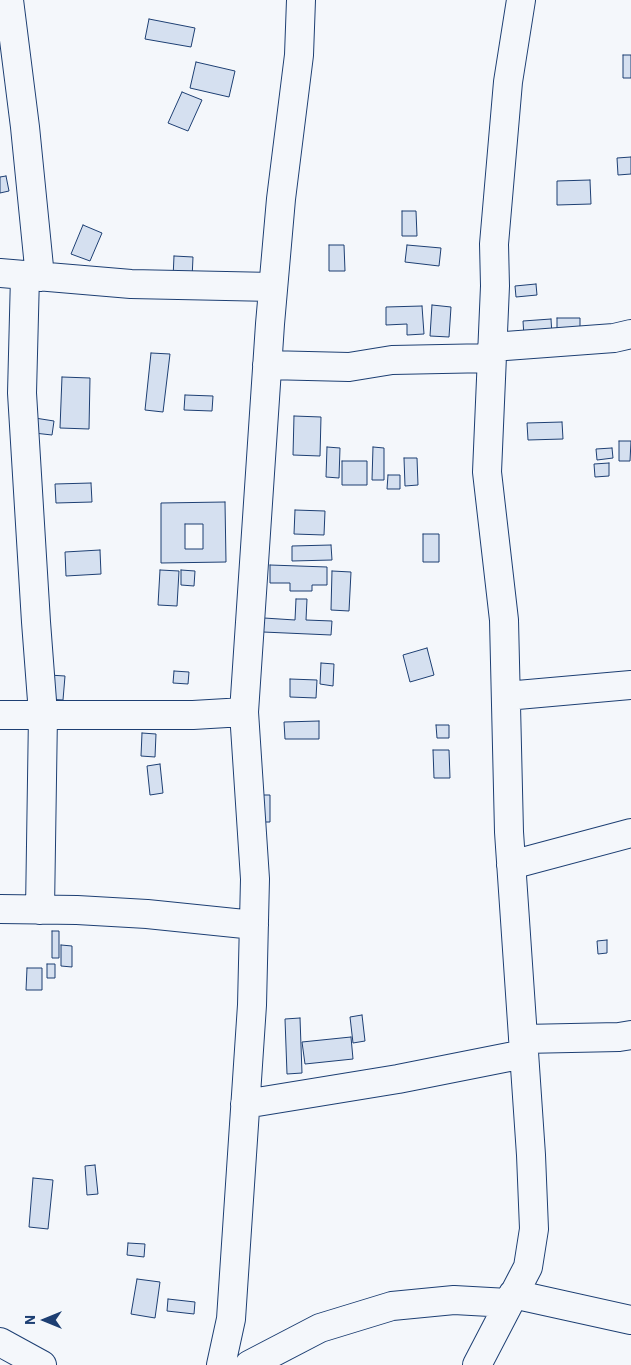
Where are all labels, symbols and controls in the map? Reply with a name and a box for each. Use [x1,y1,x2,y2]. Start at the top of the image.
north arrow [20,1295,70,1345]
text: N [21,1315,39,1325]

